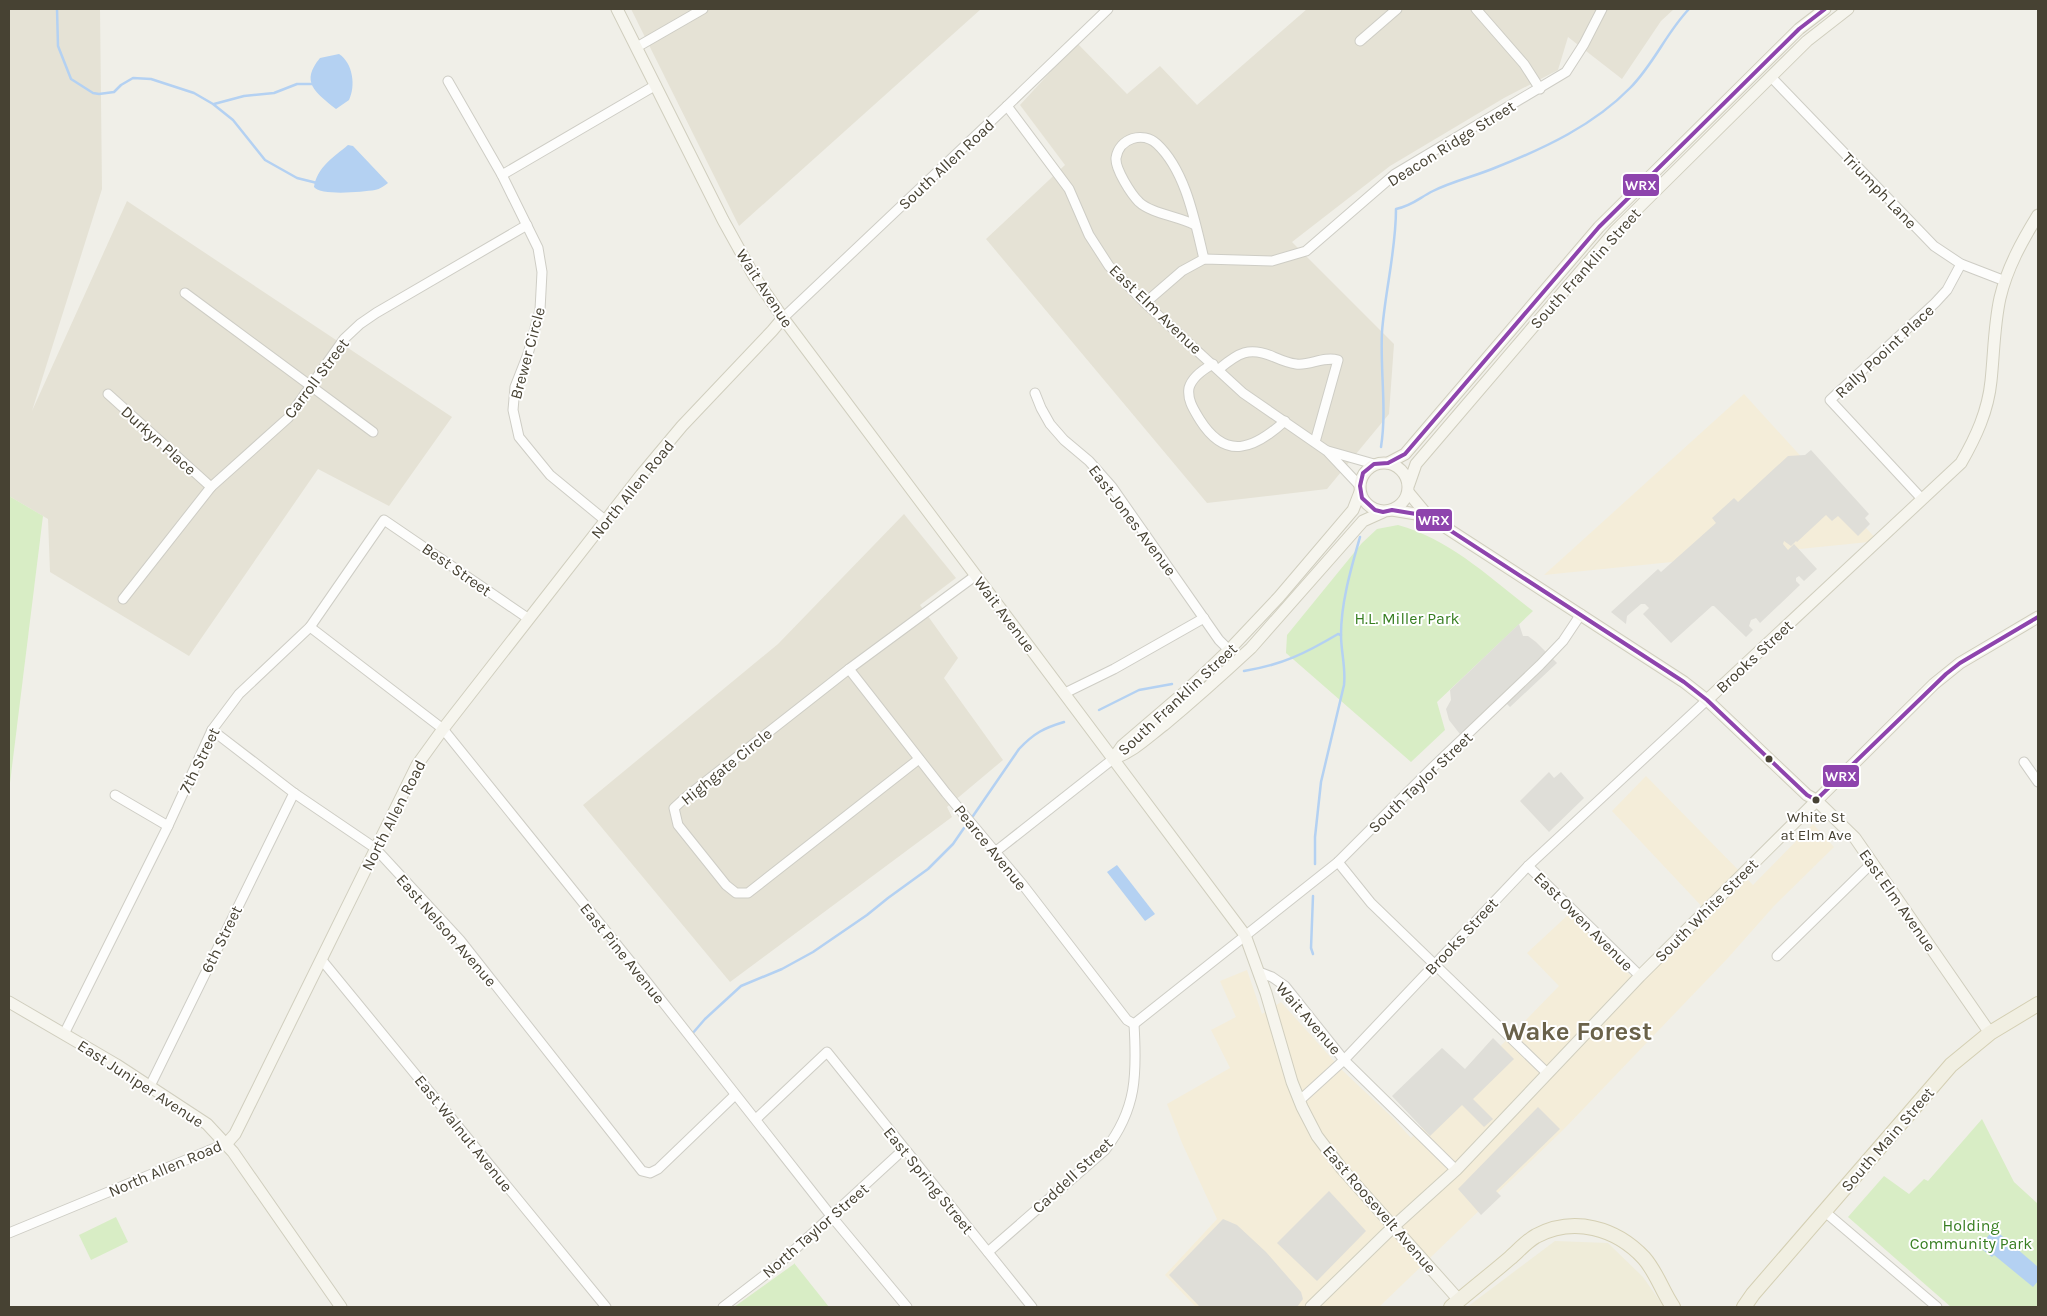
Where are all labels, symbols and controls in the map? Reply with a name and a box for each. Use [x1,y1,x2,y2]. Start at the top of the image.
street label: Deacon Ridge Street [1384,96,1519,190]
street label: South Allen Road [894,115,998,214]
street label: Triumph Lane [1838,148,1921,233]
line badge: WRX [1622,173,1660,197]
text: WRX [1625,177,1657,194]
street label: South Franklin Street [1526,204,1645,333]
street label: Wait Avenue [732,245,797,331]
street label: East Elm Avenue [1106,261,1206,358]
street label: Rally Pooint Place [1831,301,1938,402]
street label: Brewer Circle [506,305,549,401]
street label: Carroll Street [280,334,353,422]
street label: Durkyn Place [117,402,200,479]
street label: North Allen Road [587,436,678,543]
street label: East Jones Avenue [1085,461,1180,580]
line badge: WRX [1415,508,1453,532]
text: WRX [1418,512,1450,529]
street label: Best Street [418,539,495,600]
street label: Wait Avenue [970,573,1039,656]
park label: H.L. Miller Park [1354,609,1460,628]
street label: Brooks Street [1712,616,1797,697]
street label: South Franklin Street [1114,639,1241,759]
street label: 7th Street [175,724,224,796]
street label: Highgate Circle [677,724,776,809]
street label: South Taylor Street [1364,728,1476,837]
unlabelled marker [1764,754,1774,764]
street label: North Allen Road [357,757,430,874]
line badge: WRX [1822,764,1860,788]
text: WRX [1825,768,1857,785]
marker: White St at Elm Ave [1811,795,1821,805]
street label: Pearce Avenue [950,801,1031,894]
place label: White St at Elm Ave [1780,808,1852,844]
street label: East Elm Avenue [1855,845,1940,955]
street label: South White Street [1651,855,1762,966]
street label: East Owen Avenue [1530,868,1637,975]
street label: East Nelson Avenue [393,870,501,990]
street label: Brooks Street [1421,894,1502,979]
street label: East Pine Avenue [576,899,669,1007]
street label: 6th Street [197,902,246,976]
street label: Wait Avenue [1272,978,1345,1058]
district label: Wake Forest [1502,1016,1652,1047]
street label: East Juniper Avenue [74,1036,207,1131]
street label: East Walnut Avenue [411,1071,517,1196]
street label: South Main Street [1837,1083,1938,1195]
street label: East Spring Street [880,1123,978,1238]
street label: Caddell Street [1028,1133,1116,1217]
street label: North Allen Road [106,1136,225,1201]
street label: East Roosevelt Avenue [1319,1142,1440,1277]
street label: North Taylor Street [758,1179,872,1282]
park label: Holding Community Park [1910,1216,2032,1253]

